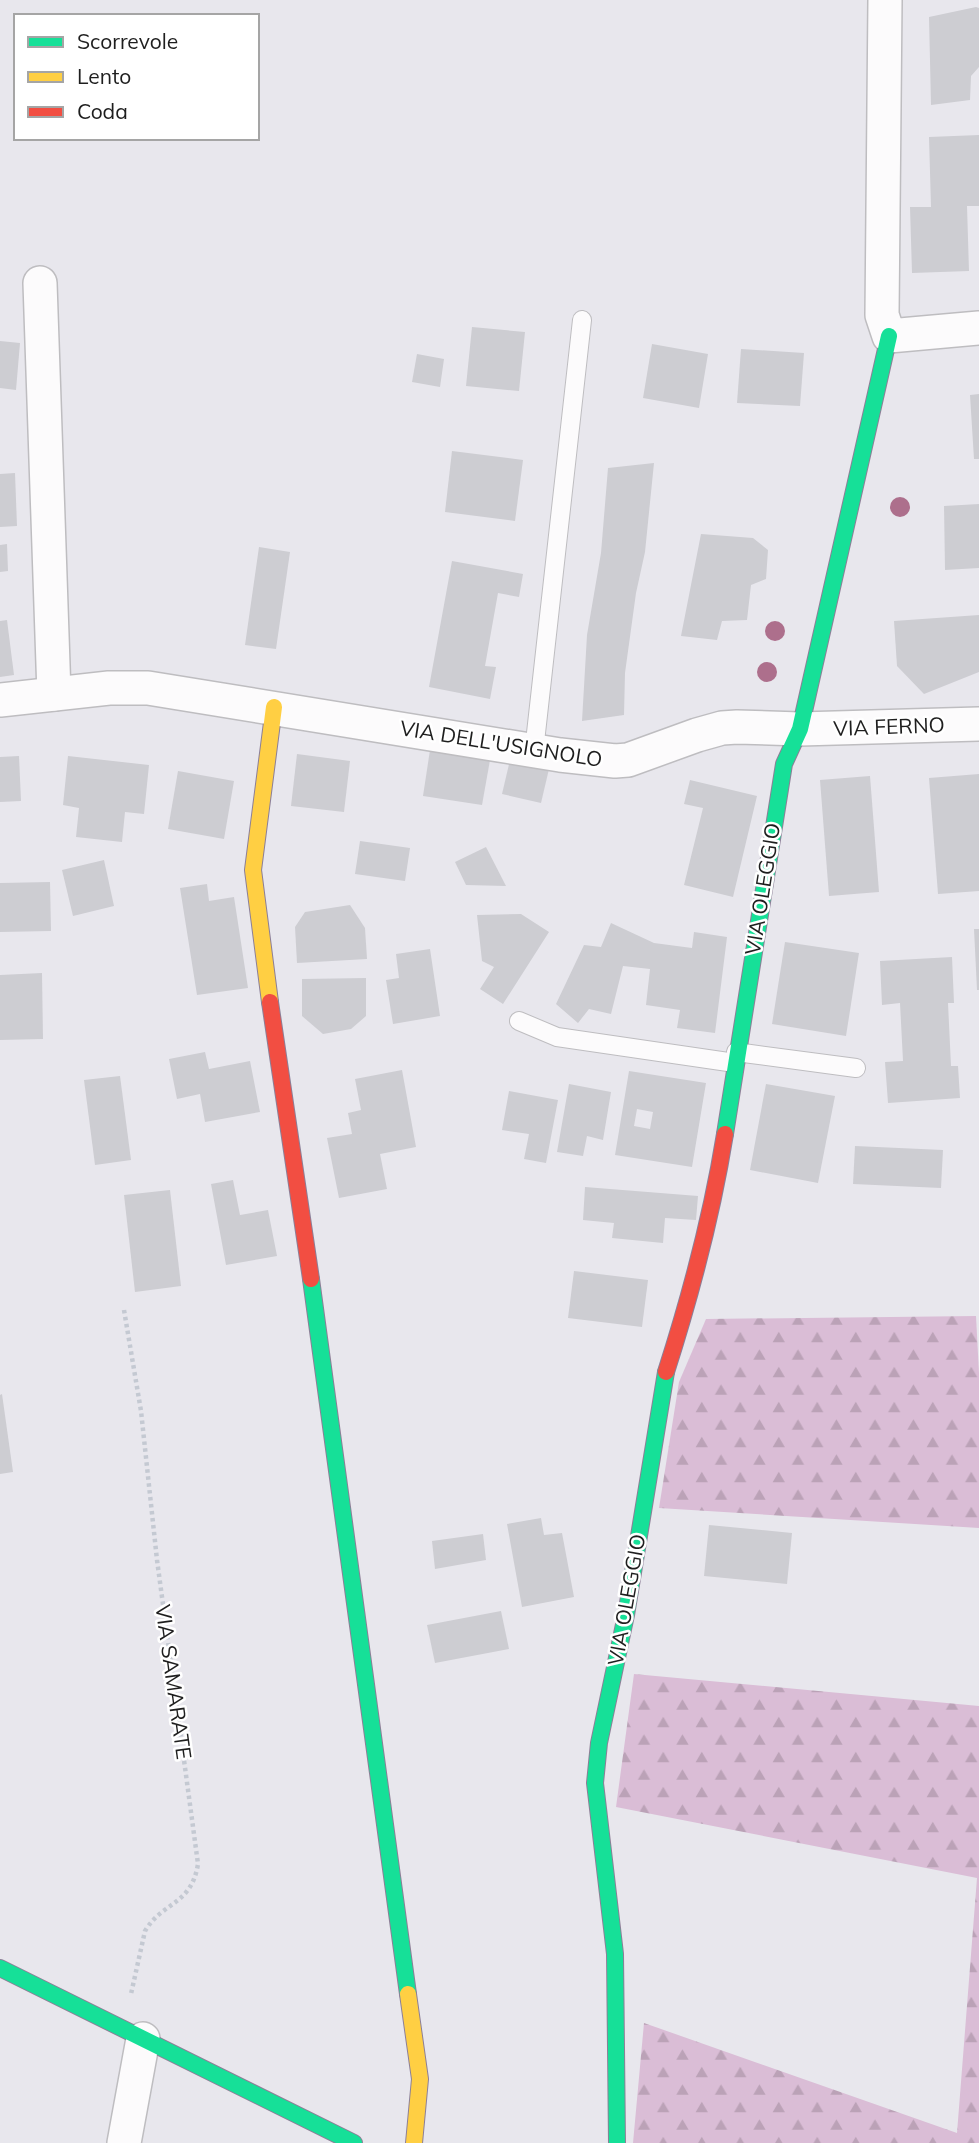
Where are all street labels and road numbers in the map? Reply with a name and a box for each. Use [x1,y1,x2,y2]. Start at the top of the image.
street label: VIA FERNO [833,711,945,741]
street label: VIA DELL'USIGNOLO [398,714,604,772]
street label: VIA OLEGGIO [739,821,785,957]
street label: VIA OLEGGIO [602,1532,650,1668]
street label: VIA SAMARATE [150,1603,198,1761]

